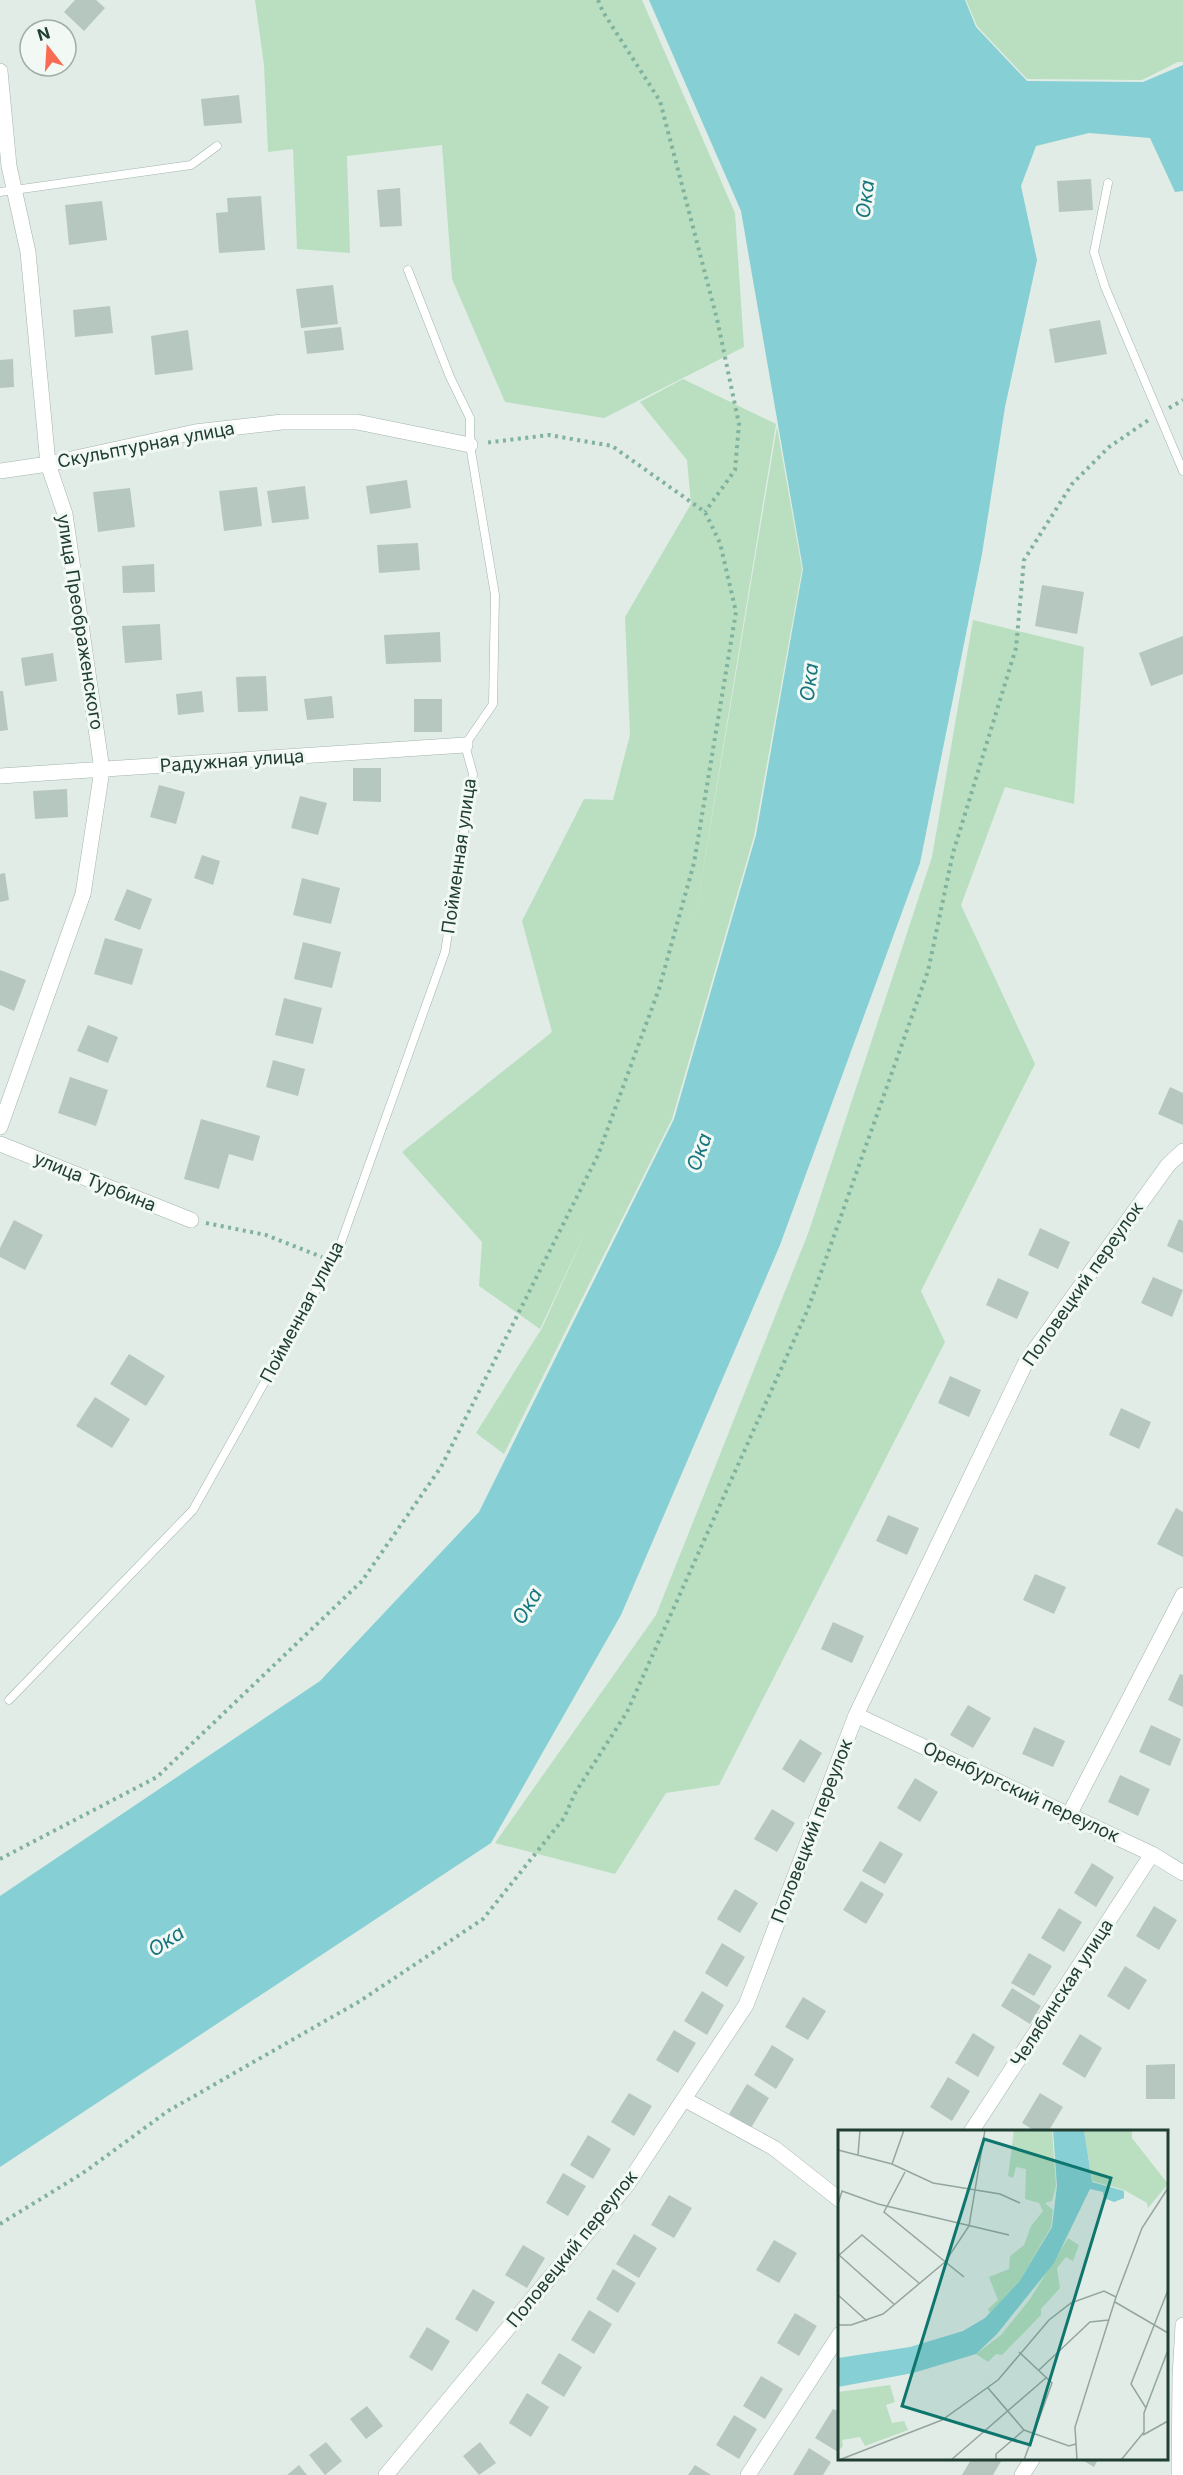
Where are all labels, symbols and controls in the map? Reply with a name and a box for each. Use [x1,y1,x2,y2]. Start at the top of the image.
north arrow [18,18,78,78]
text: N [35,22,52,45]
water label: Ока [851,178,879,220]
street label: Скульптурная улица [56,417,236,472]
street label: улица Преображенского [53,513,108,731]
water label: Ока [795,661,823,703]
street label: Радужная улица [159,745,305,776]
street label: Пойменная улица [437,777,480,935]
water label: Ока [681,1130,717,1174]
street label: улица Турбина [31,1147,159,1216]
street label: Половецкий переулок [1018,1198,1147,1370]
street label: Пойменная улица [255,1238,348,1386]
water label: Ока [507,1583,547,1629]
street label: Половецкий переулок [767,1736,856,1926]
street label: Оренбургский переулок [920,1737,1123,1846]
street label: Челябинская улица [1006,1915,1117,2070]
water label: Ока [143,1920,189,1962]
inset map [838,2130,1168,2460]
street label: Половецкий переулок [502,2166,641,2331]

